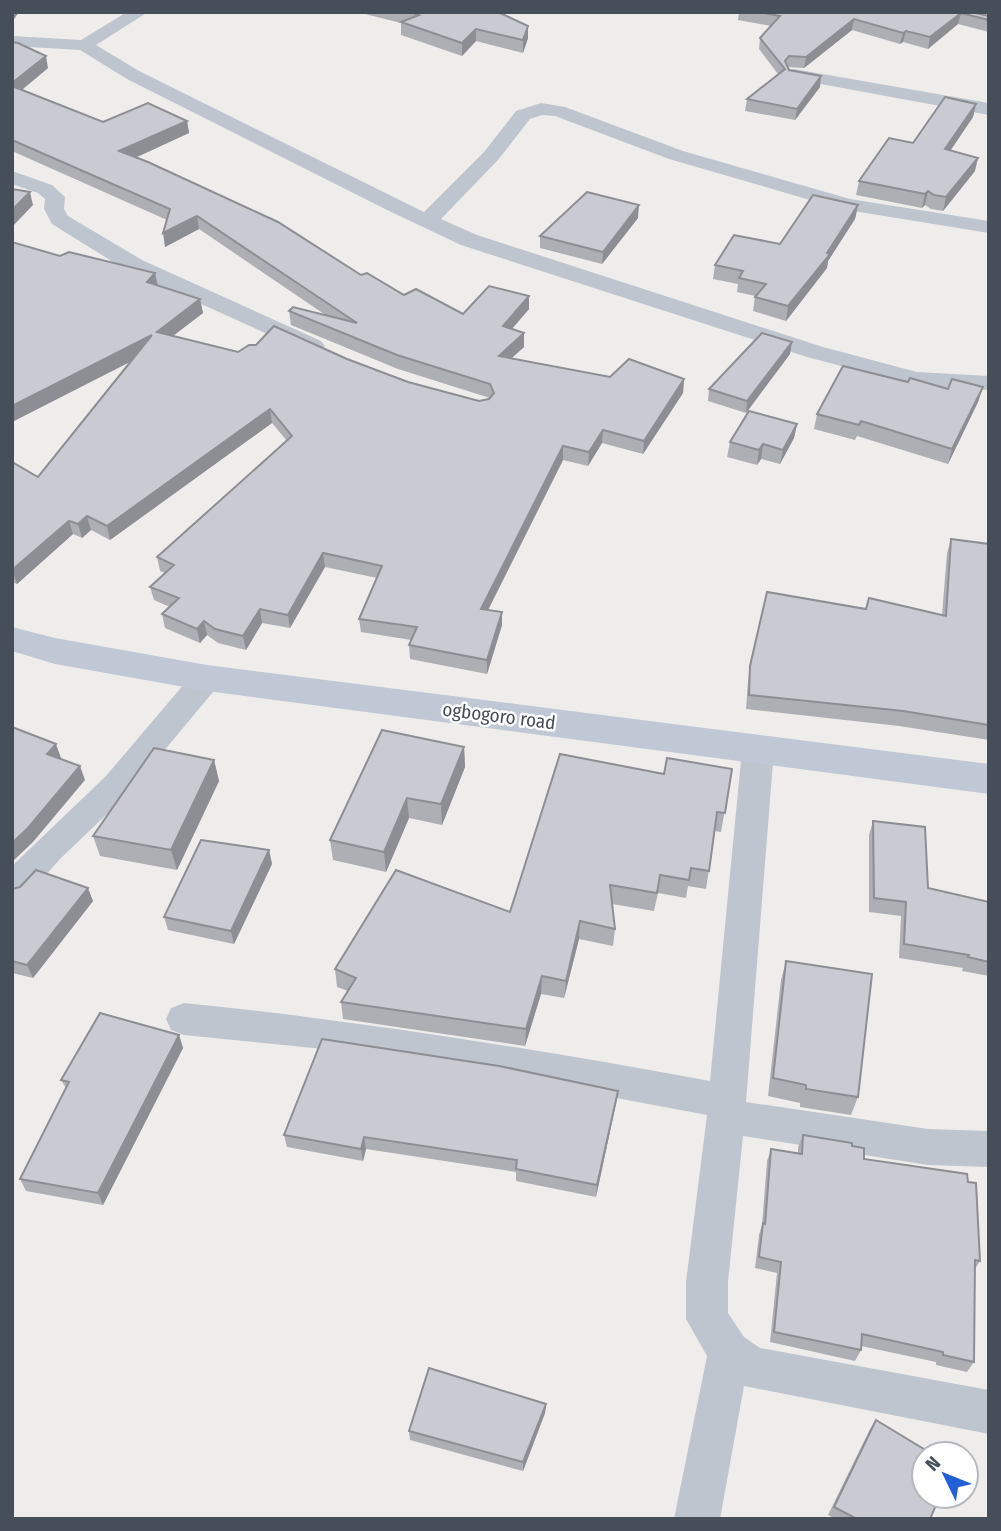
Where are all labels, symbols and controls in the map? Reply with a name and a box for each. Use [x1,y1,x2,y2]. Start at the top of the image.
street label: ogbogoro road [441,698,557,734]
north arrow [910,1440,980,1510]
text: N [921,1452,945,1476]

